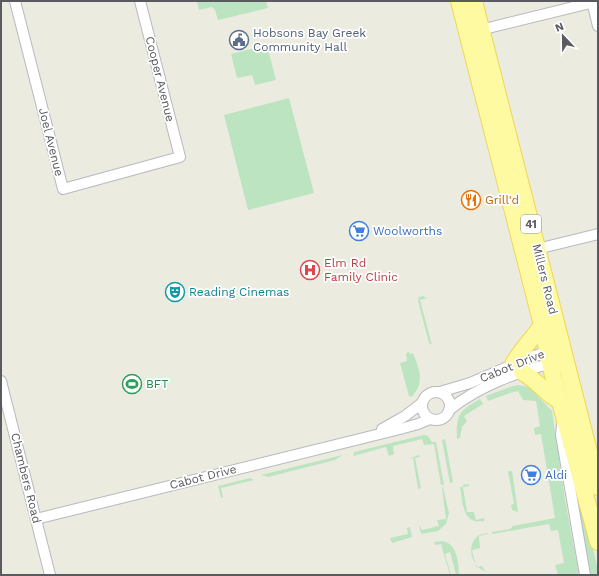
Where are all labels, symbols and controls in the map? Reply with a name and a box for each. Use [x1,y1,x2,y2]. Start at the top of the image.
north arrow [543,16,583,56]
text: N [553,20,566,35]
place label: Hobsons Bay Greek Community Hall [253,26,366,54]
public building icon: Hobsons Bay Greek Community Hall [228,29,250,51]
street label: Cooper Avenue [143,35,177,123]
street label: Joel Avenue [36,106,66,178]
restaurant icon: Grill'd [460,189,482,211]
place label: Grill'd [485,193,519,207]
road number: 41 [521,215,541,233]
supermarket icon: Woolworths [348,220,370,242]
place label: Woolworths [373,224,442,238]
street label: Millers Road [529,242,561,316]
place label: Elm Rd Family Clinic [324,256,398,284]
hospital icon: Elm Rd Family Clinic [299,259,321,281]
theatre icon: Reading Cinemas [164,281,186,303]
place label: Reading Cinemas [189,285,289,299]
street label: Cabot Drive [478,347,546,385]
sports icon: BFT [121,373,143,395]
place label: BFT [146,377,168,391]
street label: Chambers Road [8,431,44,525]
street label: Cabot Drive [168,462,238,492]
supermarket icon: Aldi [520,464,542,486]
place label: Aldi [545,468,567,482]

